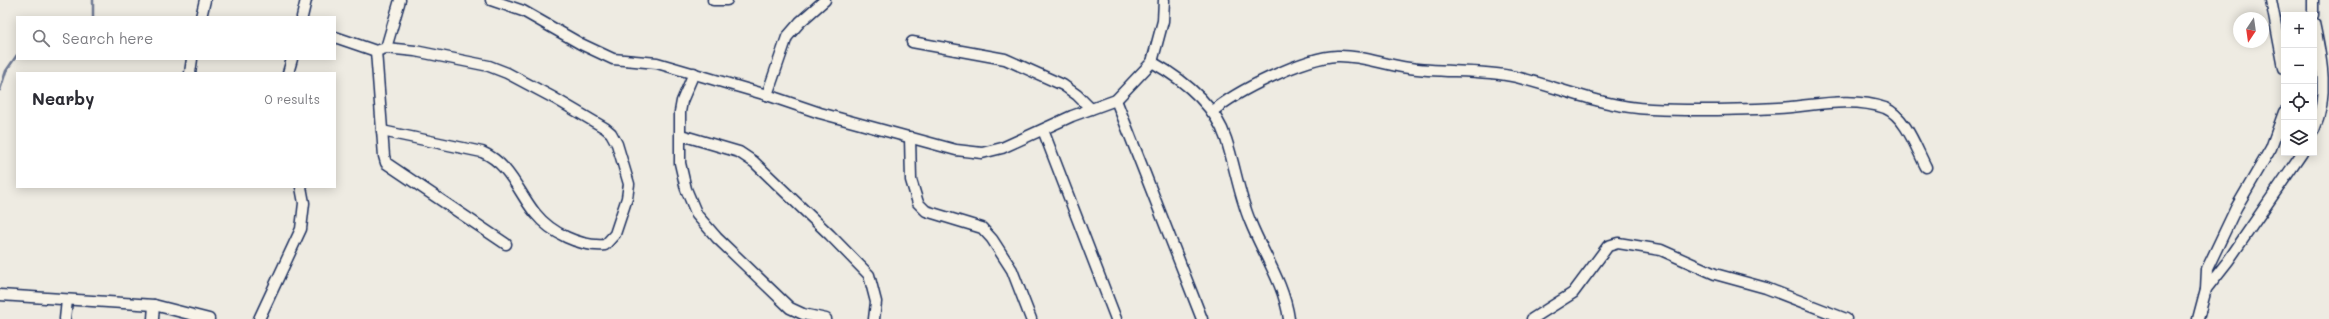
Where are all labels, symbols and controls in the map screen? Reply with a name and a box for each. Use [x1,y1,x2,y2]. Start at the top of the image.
north arrow [2233,12,2269,48]
map controls [2281,12,2317,156]
button: + [2281,12,2317,48]
search box [16,16,336,60]
icon: search [30,27,52,49]
text: Search here [62,28,153,48]
button: − [2281,48,2317,84]
button: locate [2281,84,2317,120]
text: Nearby [32,87,94,109]
text: 0 results [265,90,320,107]
button: layers [2281,120,2317,156]

